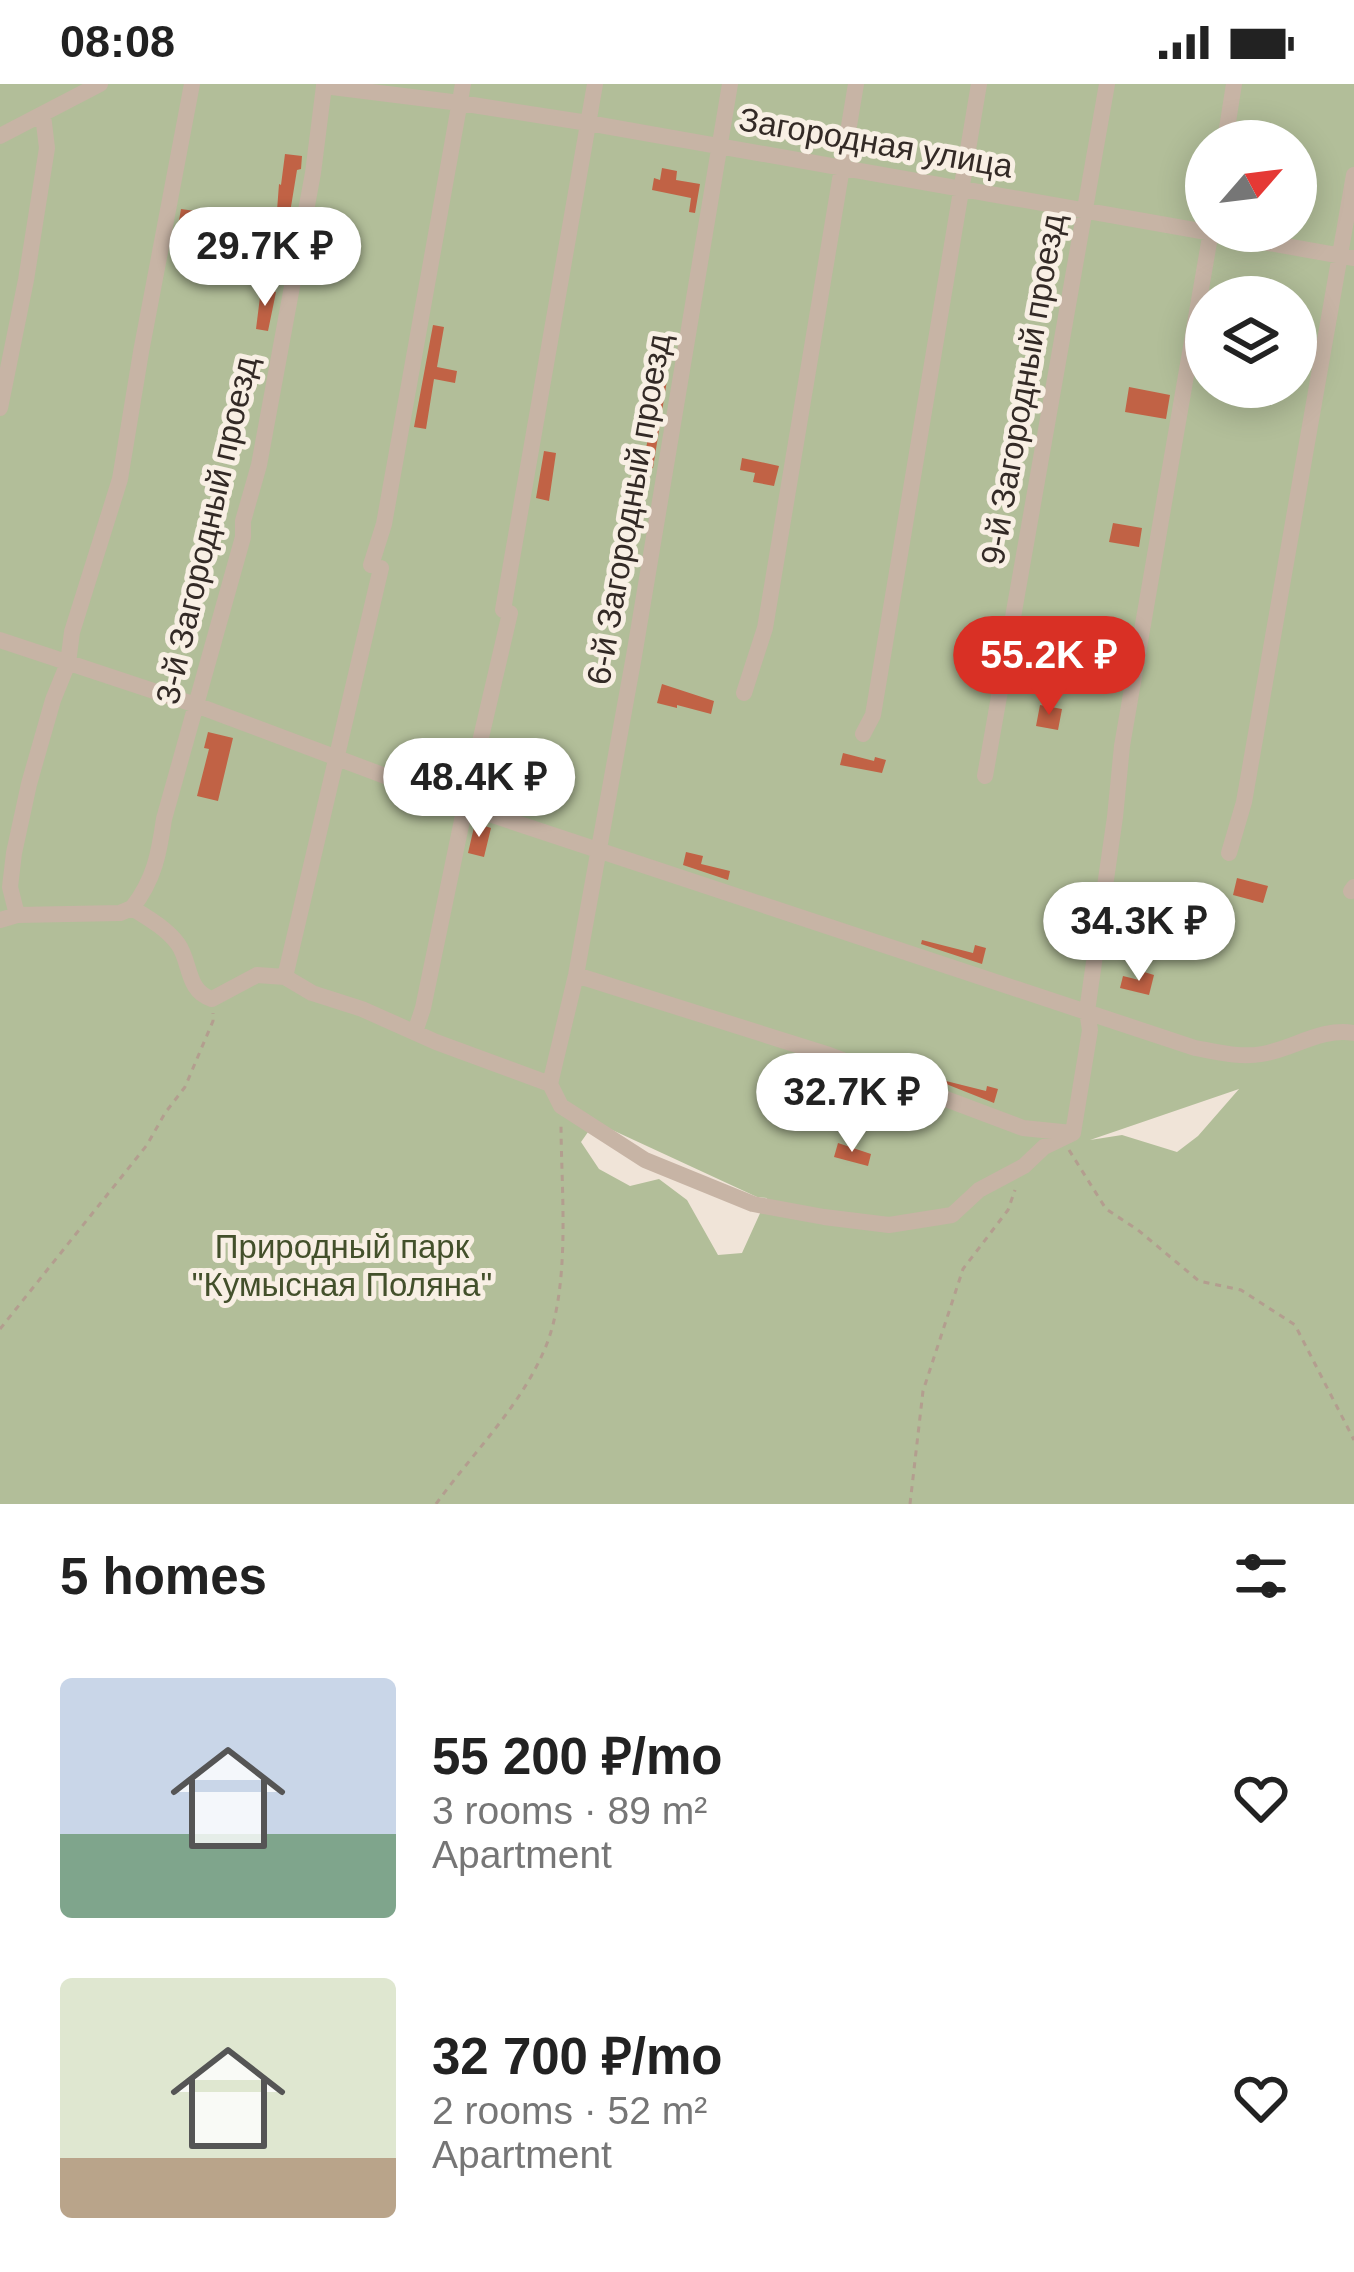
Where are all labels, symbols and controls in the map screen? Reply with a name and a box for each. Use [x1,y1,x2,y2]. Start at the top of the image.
text: 08:08 [60,16,175,67]
street label: Загородная улица [736,100,1016,185]
north arrow [1185,120,1317,252]
map controls [1185,120,1317,408]
pin: 29.7K ₽ [154,207,376,309]
street label: 9-й Загородный проезд [973,211,1072,567]
text: 29.7K ₽ [196,224,334,267]
button: layers [1185,276,1317,408]
street label: 6-й Загородный проезд [579,331,678,687]
street label: 3-й Загородный проезд [148,353,265,707]
pin: 55.2K ₽ [938,616,1160,718]
text: 55.2K ₽ [980,633,1118,676]
pin: 48.4K ₽ [368,738,590,840]
text: 48.4K ₽ [410,755,548,798]
pin: 34.3K ₽ [1028,882,1250,984]
text: 34.3K ₽ [1070,899,1208,942]
pin: 32.7K ₽ [741,1053,963,1155]
text: 32.7K ₽ [783,1070,921,1113]
park label: Природный парк "Кумысная Поляна" [192,1228,492,1303]
icon: filters [1228,1543,1294,1609]
text: 5 homes [60,1548,267,1605]
icon: home [156,1726,300,1870]
text: 55 200 ₽/mo [432,1728,723,1785]
icon: heart [1228,1765,1294,1831]
text: 3 rooms · 89 m² [432,1789,707,1832]
text: Apartment [432,1833,612,1876]
icon: home [156,2026,300,2170]
text: 32 700 ₽/mo [432,2028,723,2085]
icon: heart [1228,2065,1294,2131]
text: 2 rooms · 52 m² [432,2089,707,2132]
text: Apartment [432,2133,612,2176]

